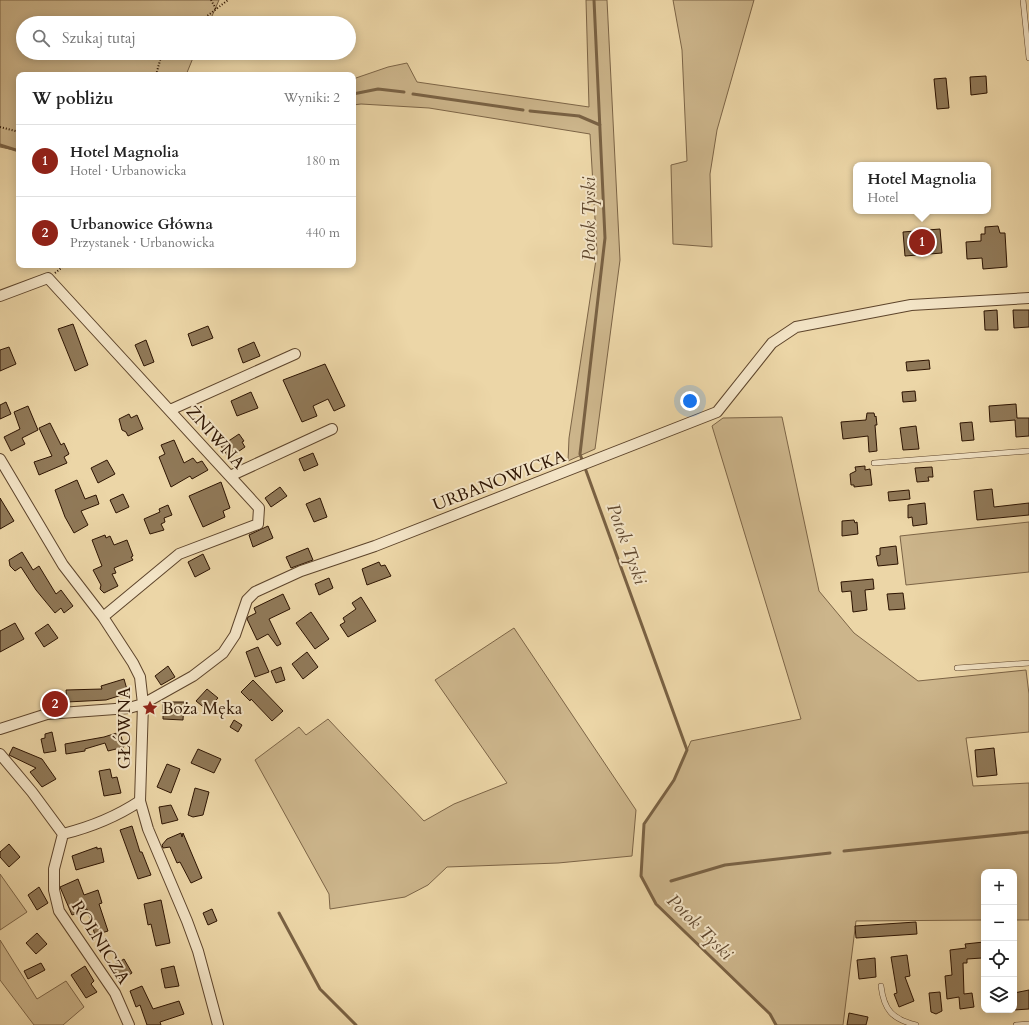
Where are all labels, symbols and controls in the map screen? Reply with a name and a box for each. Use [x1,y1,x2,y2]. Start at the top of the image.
search box [16,16,356,60]
icon: search [30,27,52,49]
text: Szukaj tutaj [62,28,136,48]
text: W pobliżu [32,87,113,110]
text: Wyniki: 2 [284,89,340,107]
text: Hotel Magnolia [70,142,179,162]
text: 1 [42,152,48,170]
text: 180 m [306,152,340,170]
text: Hotel · Urbanowicka [70,162,186,180]
popup [853,162,991,214]
text: Hotel Magnolia [867,169,977,189]
water label: Potok Tyski [577,176,602,261]
text: Hotel [867,189,899,207]
text: Urbanowice Główna [70,214,213,234]
text: 2 [42,224,48,242]
text: 440 m [306,224,340,242]
pin: 1 [909,227,935,257]
text: Przystanek · Urbanowicka [70,234,215,252]
your location [680,391,700,411]
street label: ŻNIWNA [181,401,251,475]
street label: URBANOWICKA [429,444,570,516]
water label: Potok Tyski [600,500,653,589]
street label: GŁÓWNA [112,686,136,769]
pin: 2 [42,689,68,719]
place label: Boża Męka [162,697,243,720]
place icon: Boża Męka [141,699,159,717]
map controls [981,869,1017,1013]
button: + [981,869,1017,905]
water label: Potok Tyski [661,889,739,967]
street label: ROLNICZA [66,896,136,989]
button: − [981,905,1017,941]
button: locate [981,941,1017,977]
button: layers [981,977,1017,1013]

